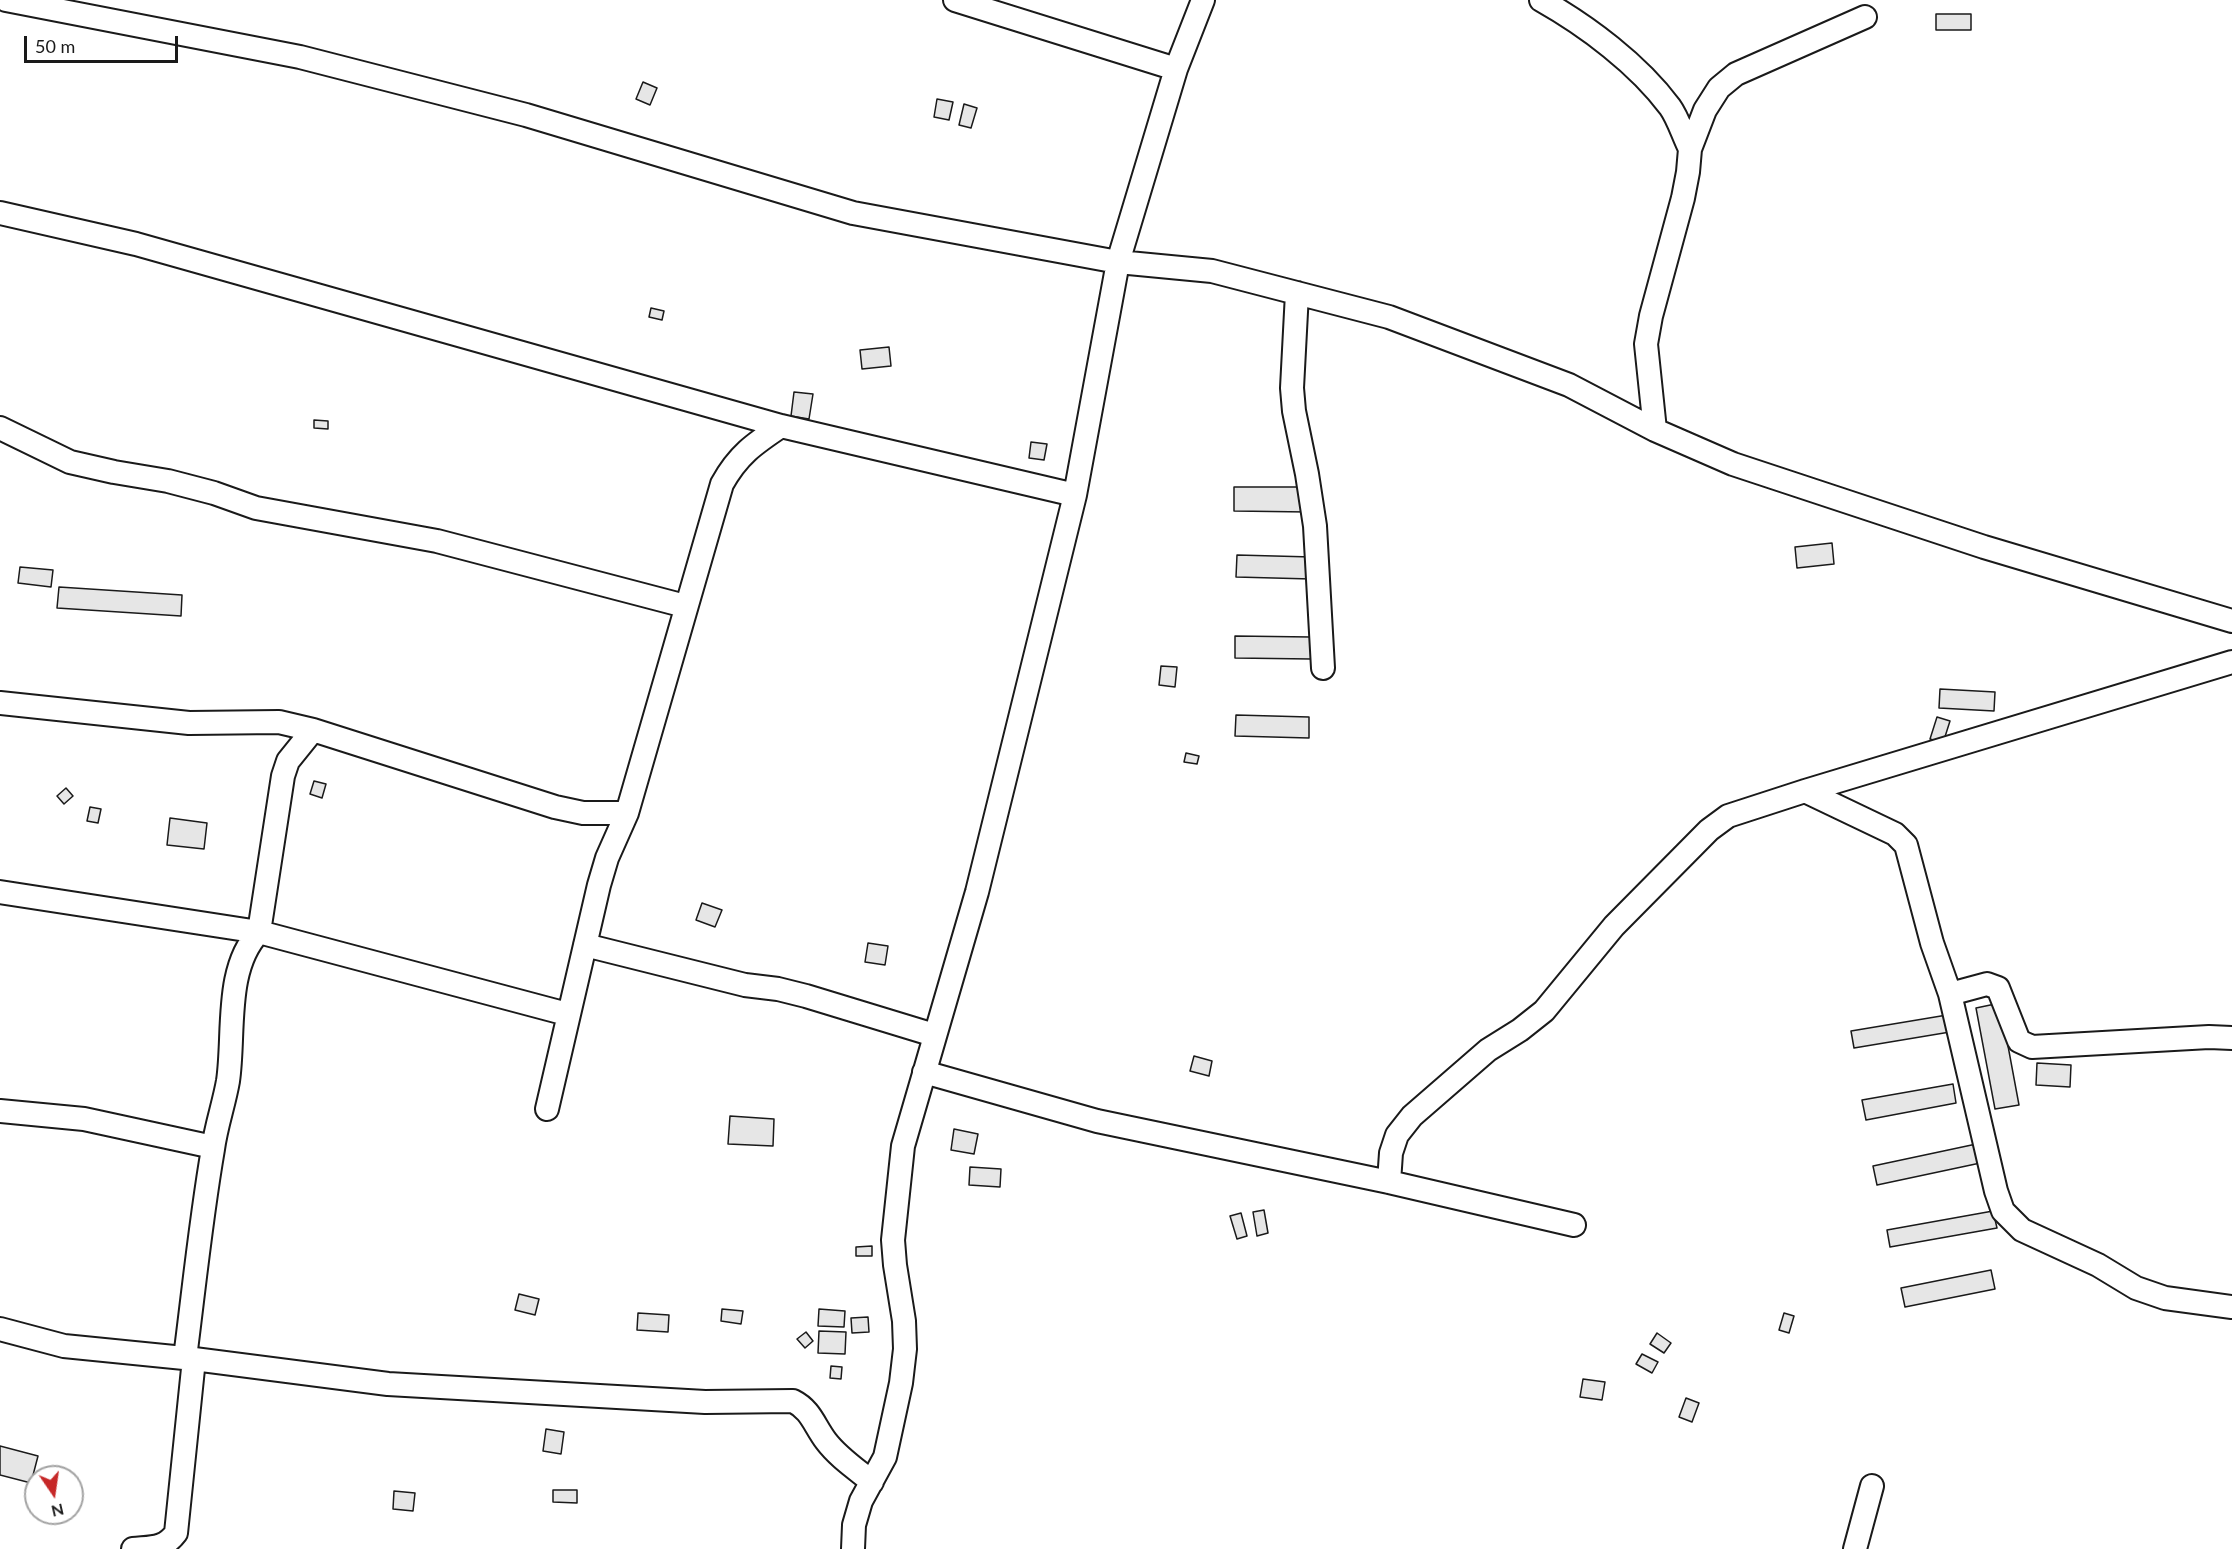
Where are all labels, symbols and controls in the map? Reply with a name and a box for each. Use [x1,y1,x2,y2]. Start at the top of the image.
scale bar [27,24,182,62]
text: 50 m [35,35,75,57]
north arrow [24,1465,84,1525]
text: N [50,1500,66,1522]

